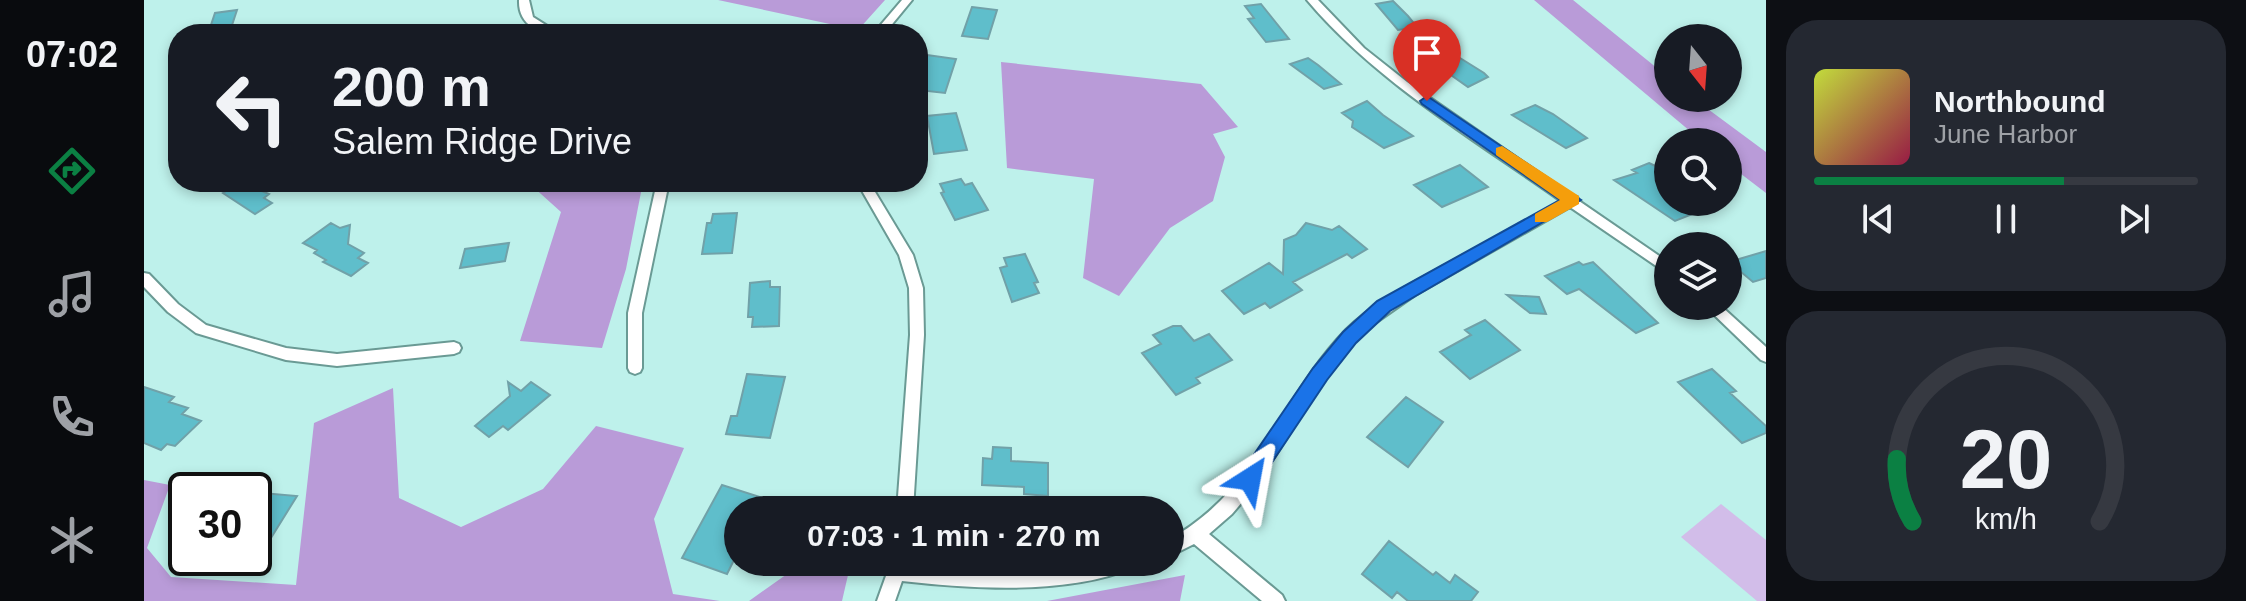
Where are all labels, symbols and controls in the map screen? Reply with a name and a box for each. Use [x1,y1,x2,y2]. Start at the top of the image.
pin [1393,19,1461,101]
north arrow [1654,24,1742,112]
map controls [1654,24,1742,320]
icon: arrive [1405,31,1449,75]
text: 07:02 [26,34,118,75]
text: 200 m [332,55,491,118]
icon: left [200,56,304,160]
text: Northbound [1934,85,2106,118]
text: June Harbor [1934,119,2077,149]
text: Salem Ridge Drive [332,121,632,162]
button: search [1654,128,1742,216]
icon: directions [44,143,100,199]
icon: previous [1856,197,1900,241]
icon: pause [1984,197,2028,241]
icon: next [2112,197,2156,241]
button: layers [1654,232,1742,320]
icon: music [44,266,100,322]
icon: phone [44,389,100,445]
text: 20 [1960,412,2052,505]
position arrow [1208,437,1292,521]
speed limit sign: 30 [168,472,272,576]
text: km/h [1975,503,2037,535]
icon: climate [44,512,100,568]
text: 07:03 · 1 min · 270 m [807,519,1101,552]

